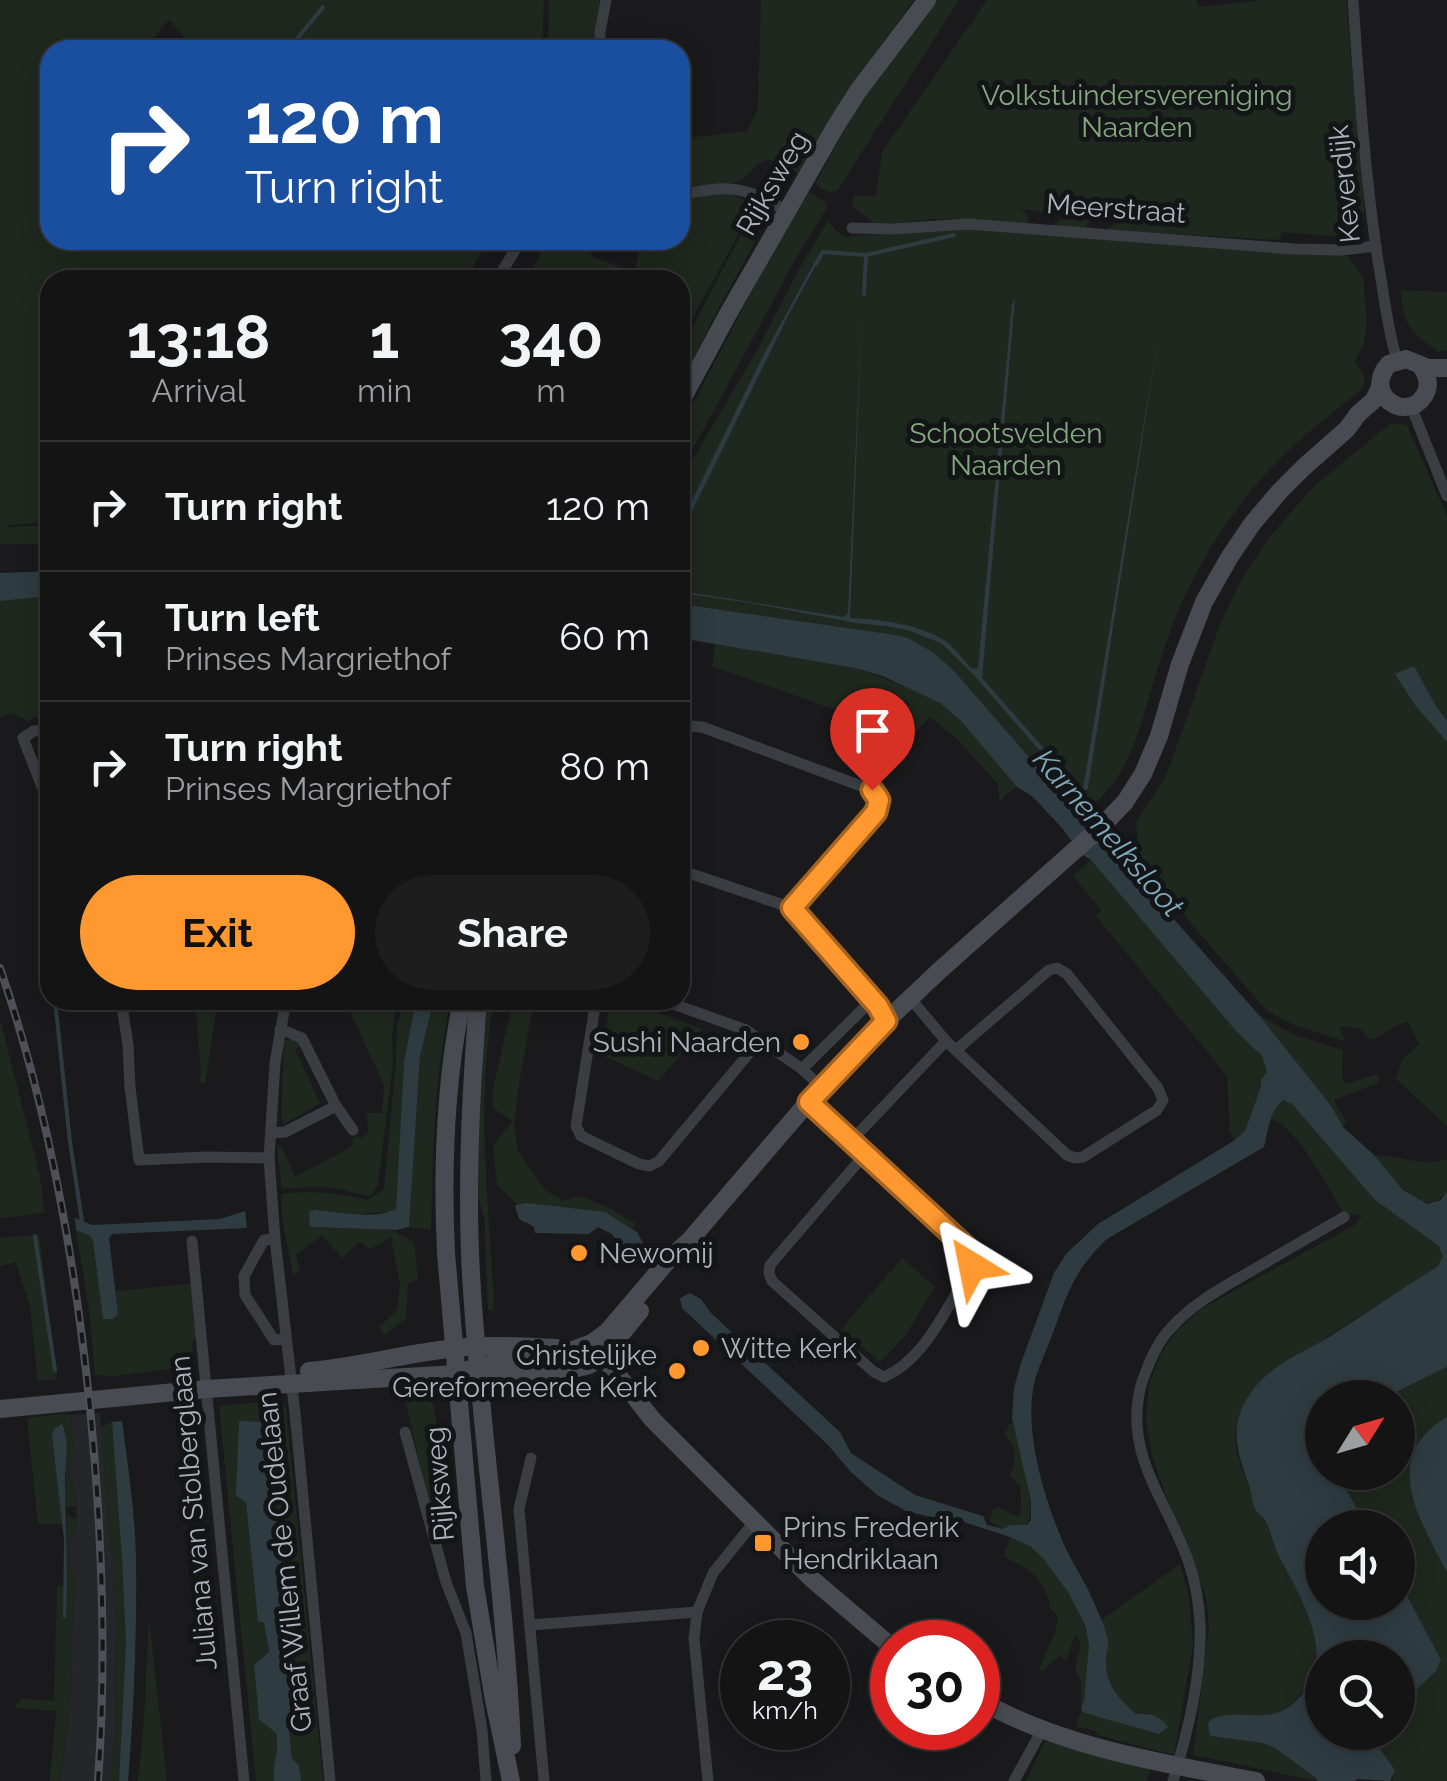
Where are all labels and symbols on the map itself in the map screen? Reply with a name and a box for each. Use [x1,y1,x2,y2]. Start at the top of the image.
park label: Volkstuindersvereniging Naarden [981,79,1293,144]
street label: Keverdijk [1322,123,1367,244]
street label: Rijksweg [729,125,815,241]
street label: Meerstraat [1045,187,1187,230]
park label: Schootsvelden Naarden [909,417,1103,482]
pin [830,688,915,791]
water label: Karnemelksloot [1026,742,1191,924]
place label: Sushi Naarden [593,1026,781,1059]
marker: Sushi Naarden [790,1031,812,1053]
position arrow [920,1214,1024,1318]
place label: Newomij [599,1237,713,1270]
marker: Newomij [568,1242,590,1264]
place label: Witte Kerk [721,1332,857,1365]
marker: Witte Kerk [690,1337,712,1359]
place label: Christelijke Gereformeerde Kerk [392,1339,657,1404]
street label: Juliana van Stolberglaan [163,1354,224,1671]
marker: Christelijke Gereformeerde Kerk [666,1360,688,1382]
north arrow [1305,1380,1415,1490]
street label: Graaf Willem de Oudelaan [250,1390,319,1734]
street label: Rijksweg [418,1425,461,1542]
place label: Prins Frederik Hendriklaan [783,1511,959,1576]
marker: Prins Frederik Hendriklaan [752,1532,774,1554]
speed limit sign: 30 [870,1620,1000,1750]

